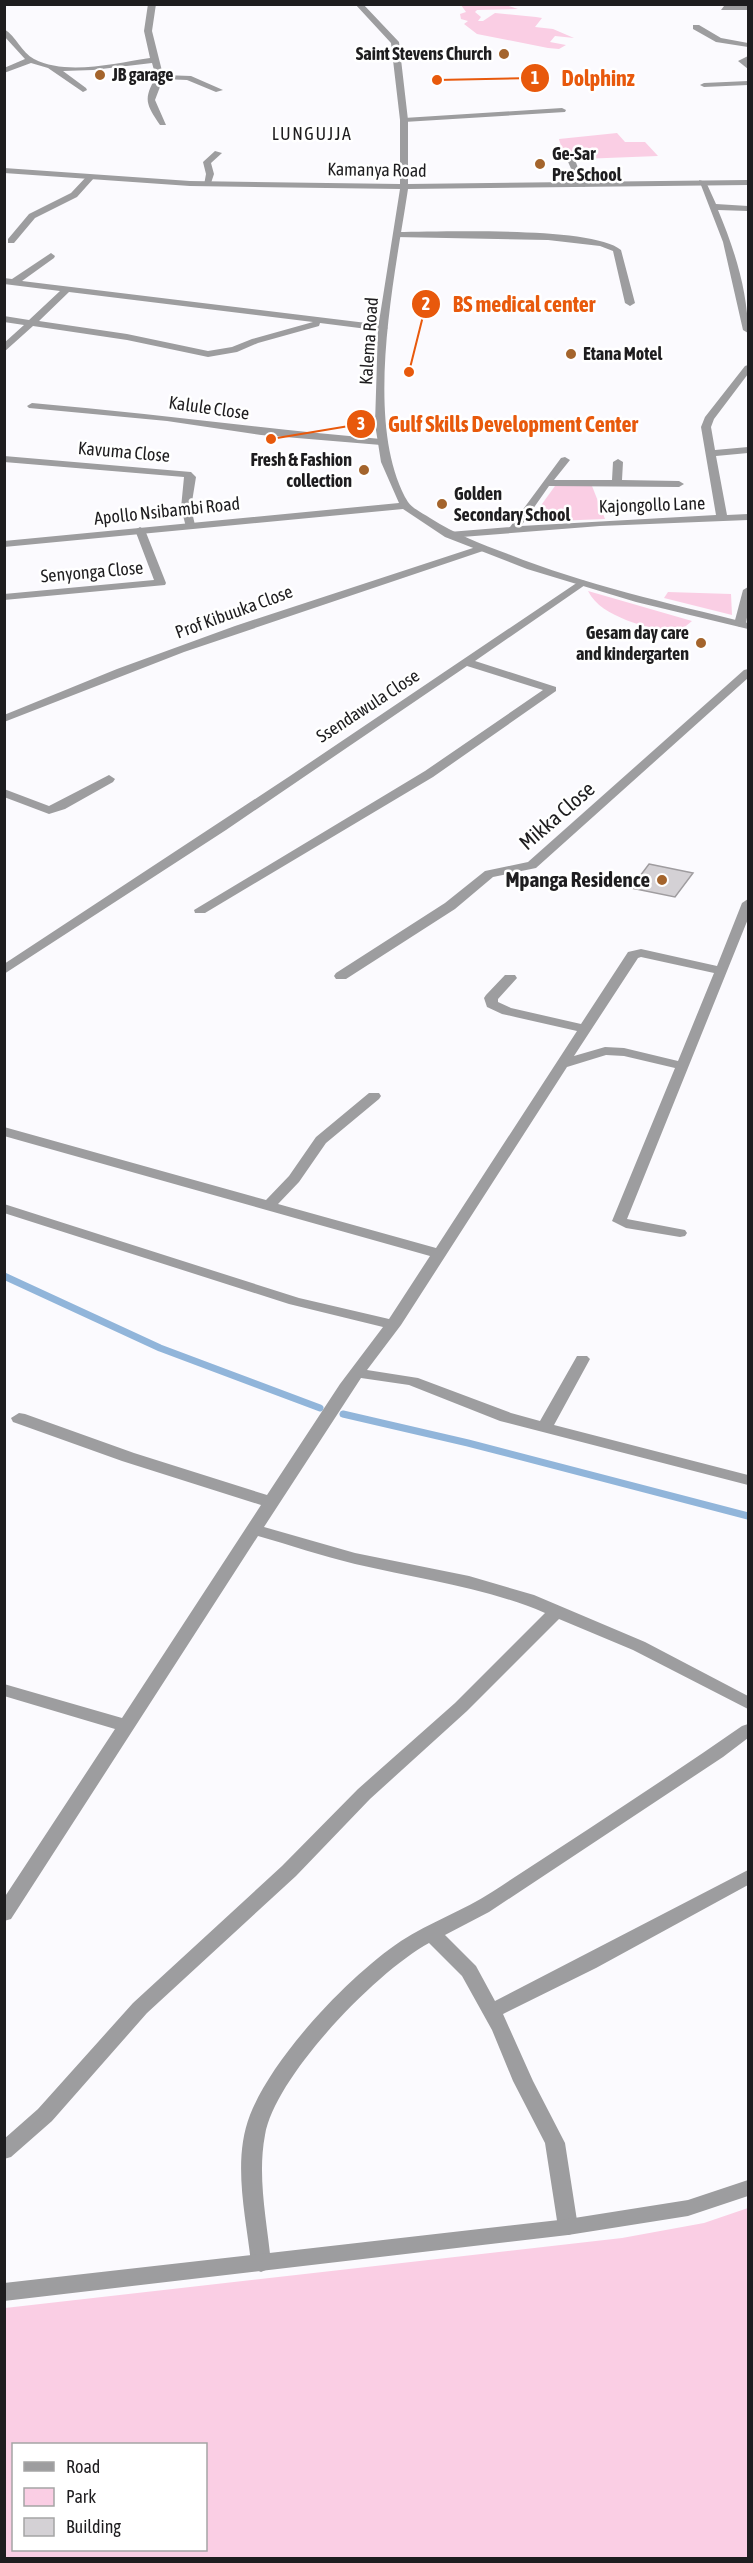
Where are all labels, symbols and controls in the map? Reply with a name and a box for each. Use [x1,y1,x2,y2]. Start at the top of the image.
place label: Saint Stevens Church [356,43,492,64]
marker: Saint Stevens Church [497,47,511,61]
callout: Dolphinz [520,58,647,98]
place label: JB garage [111,64,173,85]
text: Dolphinz [561,65,635,91]
text: 1 [531,67,539,88]
marker: JB garage [93,68,107,82]
district label: LUNGUJJA [272,123,352,144]
place label: Ge-Sar Pre School [552,143,622,185]
marker: Ge-Sar Pre School [533,157,547,171]
street label: Kamanya Road [327,158,427,181]
callout: BS medical center [411,284,608,324]
text: BS medical center [453,291,596,317]
text: 2 [422,293,430,314]
street label: Kalema Road [355,296,382,385]
place label: Etana Motel [583,343,662,364]
marker: Etana Motel [564,347,578,361]
street label: Kalule Close [167,391,251,424]
callout: Gulf Skills Development Center [346,404,649,444]
text: Gulf Skills Development Center [388,411,638,437]
text: 3 [357,413,365,434]
street label: Kavuma Close [77,437,171,466]
place label: Fresh & Fashion collection [251,449,352,491]
marker: Fresh & Fashion collection [357,463,371,477]
place label: Golden Secondary School [454,483,570,525]
street label: Apollo Nsibambi Road [93,492,241,529]
street label: Kajongollo Lane [598,492,706,517]
marker: Golden Secondary School [435,497,449,511]
street label: Senyonga Close [40,557,144,586]
street label: Prof Kibuuka Close [172,581,295,642]
place label: Gesam day care and kindergarten [576,622,689,664]
marker: Gesam day care and kindergarten [694,636,708,650]
street label: Ssendawula Close [312,665,423,747]
street label: Mikka Close [514,776,599,854]
place label: Mpanga Residence [506,867,650,891]
marker: Mpanga Residence [655,873,669,887]
legend [12,2443,207,2551]
text: Road [66,2456,100,2477]
text: Park [66,2486,96,2507]
text: Building [66,2516,121,2537]

